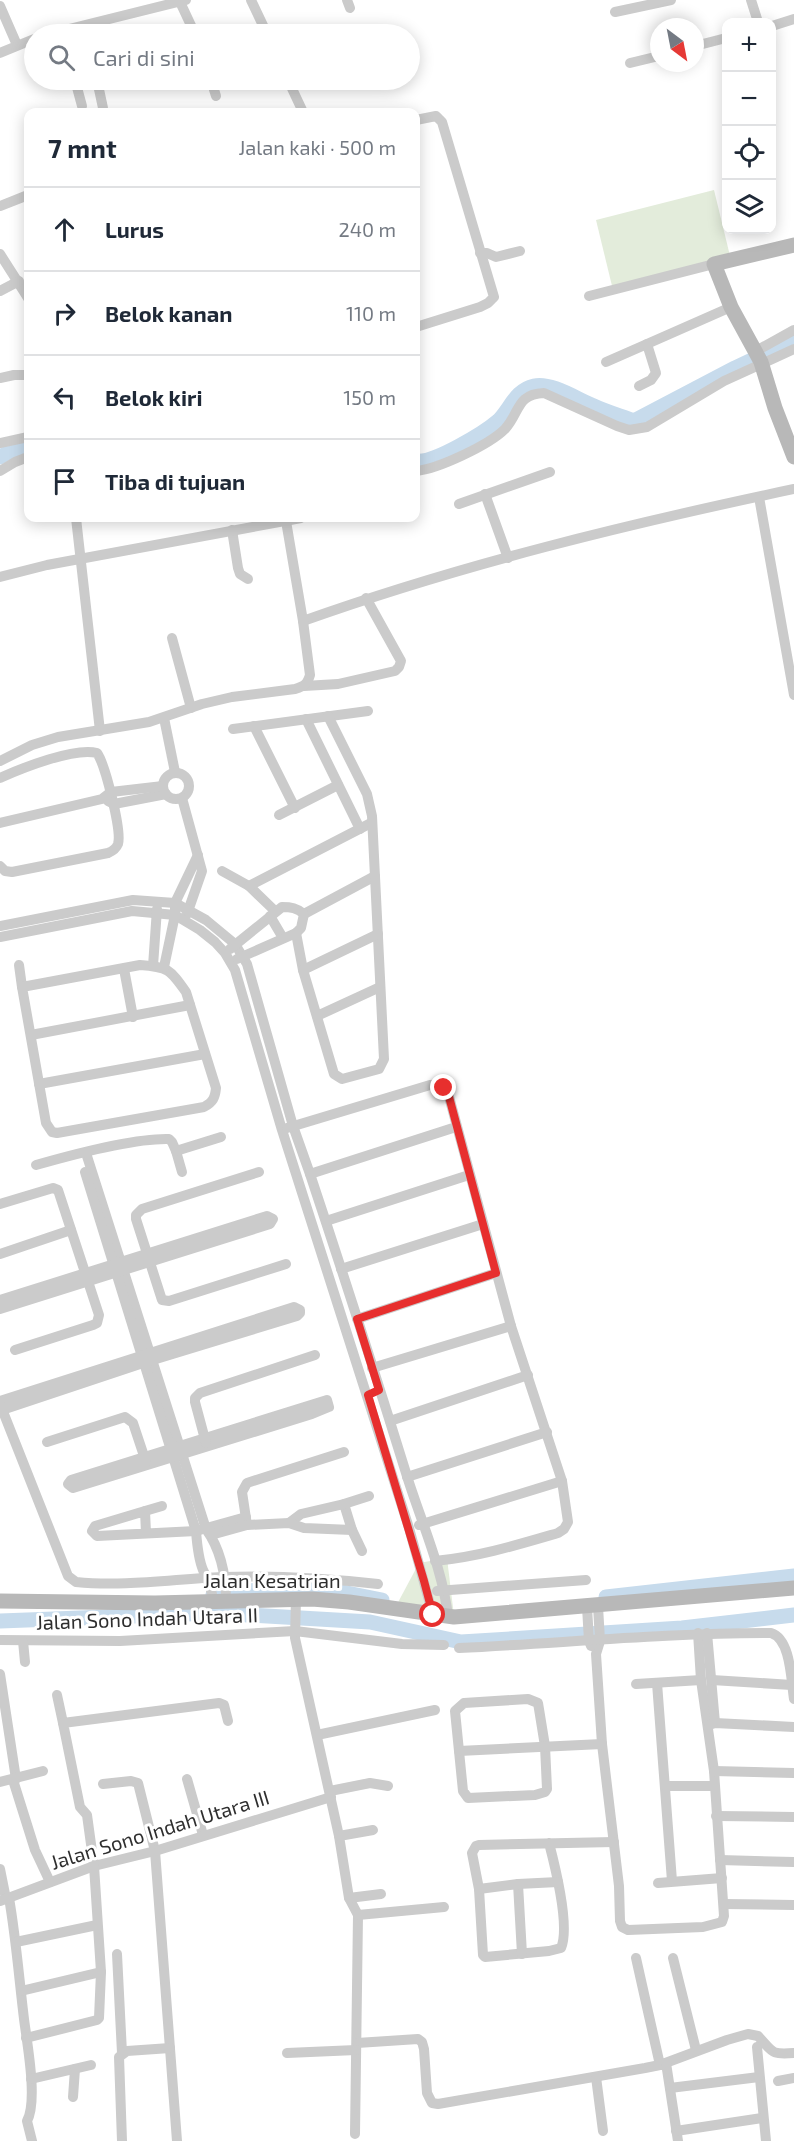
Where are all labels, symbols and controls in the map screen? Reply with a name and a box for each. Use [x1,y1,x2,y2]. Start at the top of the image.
north arrow [650,18,704,72]
map controls [722,18,776,234]
button: + [722,18,776,72]
search box [24,24,420,90]
icon: search [45,41,78,74]
text: Cari di sini [93,44,195,70]
button: − [722,72,776,126]
button: locate [722,126,776,180]
text: 7 mnt [48,132,117,163]
text: Jalan kaki · 500 m [238,135,396,159]
button: layers [722,180,776,234]
icon: ahead [48,213,81,246]
text: Lurus [105,216,164,242]
text: 240 m [338,217,396,241]
icon: right [48,297,81,330]
text: Belok kanan [105,300,232,326]
text: 110 m [346,301,396,325]
icon: left [48,381,81,414]
text: Belok kiri [105,384,202,410]
text: 150 m [343,385,396,409]
icon: arrive [48,465,81,498]
text: Tiba di tujuan [105,468,245,494]
route end [430,1074,456,1100]
street label: Jalan Kesatrian [203,1568,341,1592]
route start [419,1601,445,1627]
street label: Jalan Sono Indah Utara II [36,1602,258,1634]
street label: Jalan Sono Indah Utara III [48,1784,272,1874]

